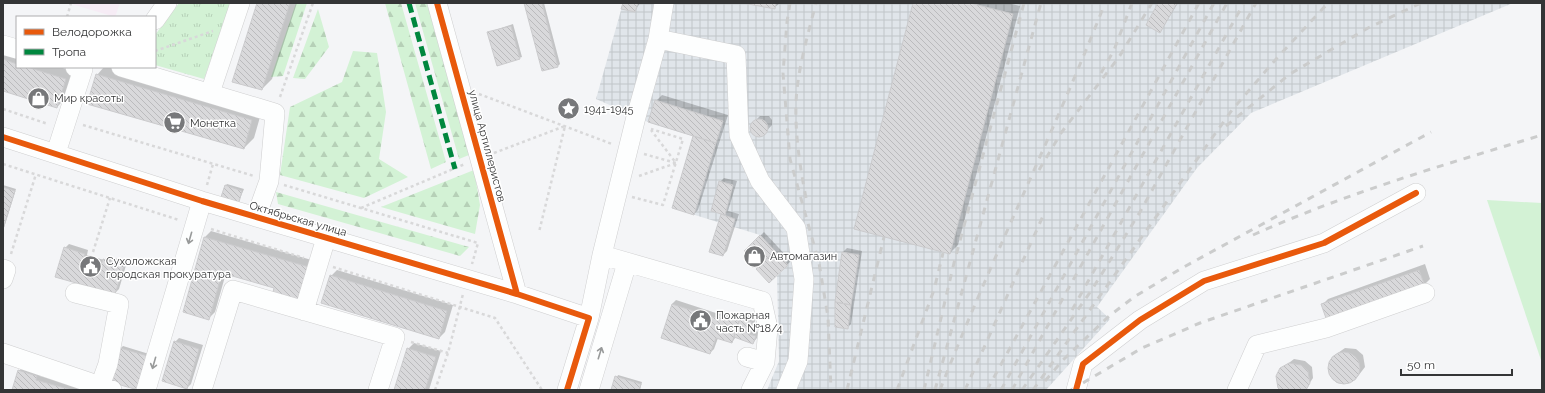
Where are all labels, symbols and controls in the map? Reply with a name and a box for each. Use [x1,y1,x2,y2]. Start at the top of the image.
legend [16,16,156,68]
text: Велодорожка [52,25,132,39]
text: Тропа [52,45,86,59]
shop icon: Мир красоты [26,85,52,111]
street label: улица Артиллеристов [466,88,508,204]
place label: Мир красоты [54,92,124,105]
place icon: 1941-1945 [556,96,582,122]
place label: 1941-1945 [584,103,633,116]
supermarket icon: Монетка [162,110,188,136]
place label: Монетка [190,117,236,130]
street label: Октябрьская улица [248,199,348,239]
one-way arrow [186,232,193,245]
shop icon: Автомагазин [741,243,767,269]
place label: Автомагазин [770,250,837,263]
public building icon: Сухоложская городская прокуратура [77,254,103,280]
place label: Сухоложская городская прокуратура [106,255,231,281]
public building icon: Пожарная часть №18/4 [688,308,714,334]
place label: Пожарная часть №18/4 [716,309,783,335]
one-way arrow [597,346,604,359]
scale bar [1401,351,1512,377]
one-way arrow [150,357,157,370]
text: 50 m [1407,358,1435,372]

